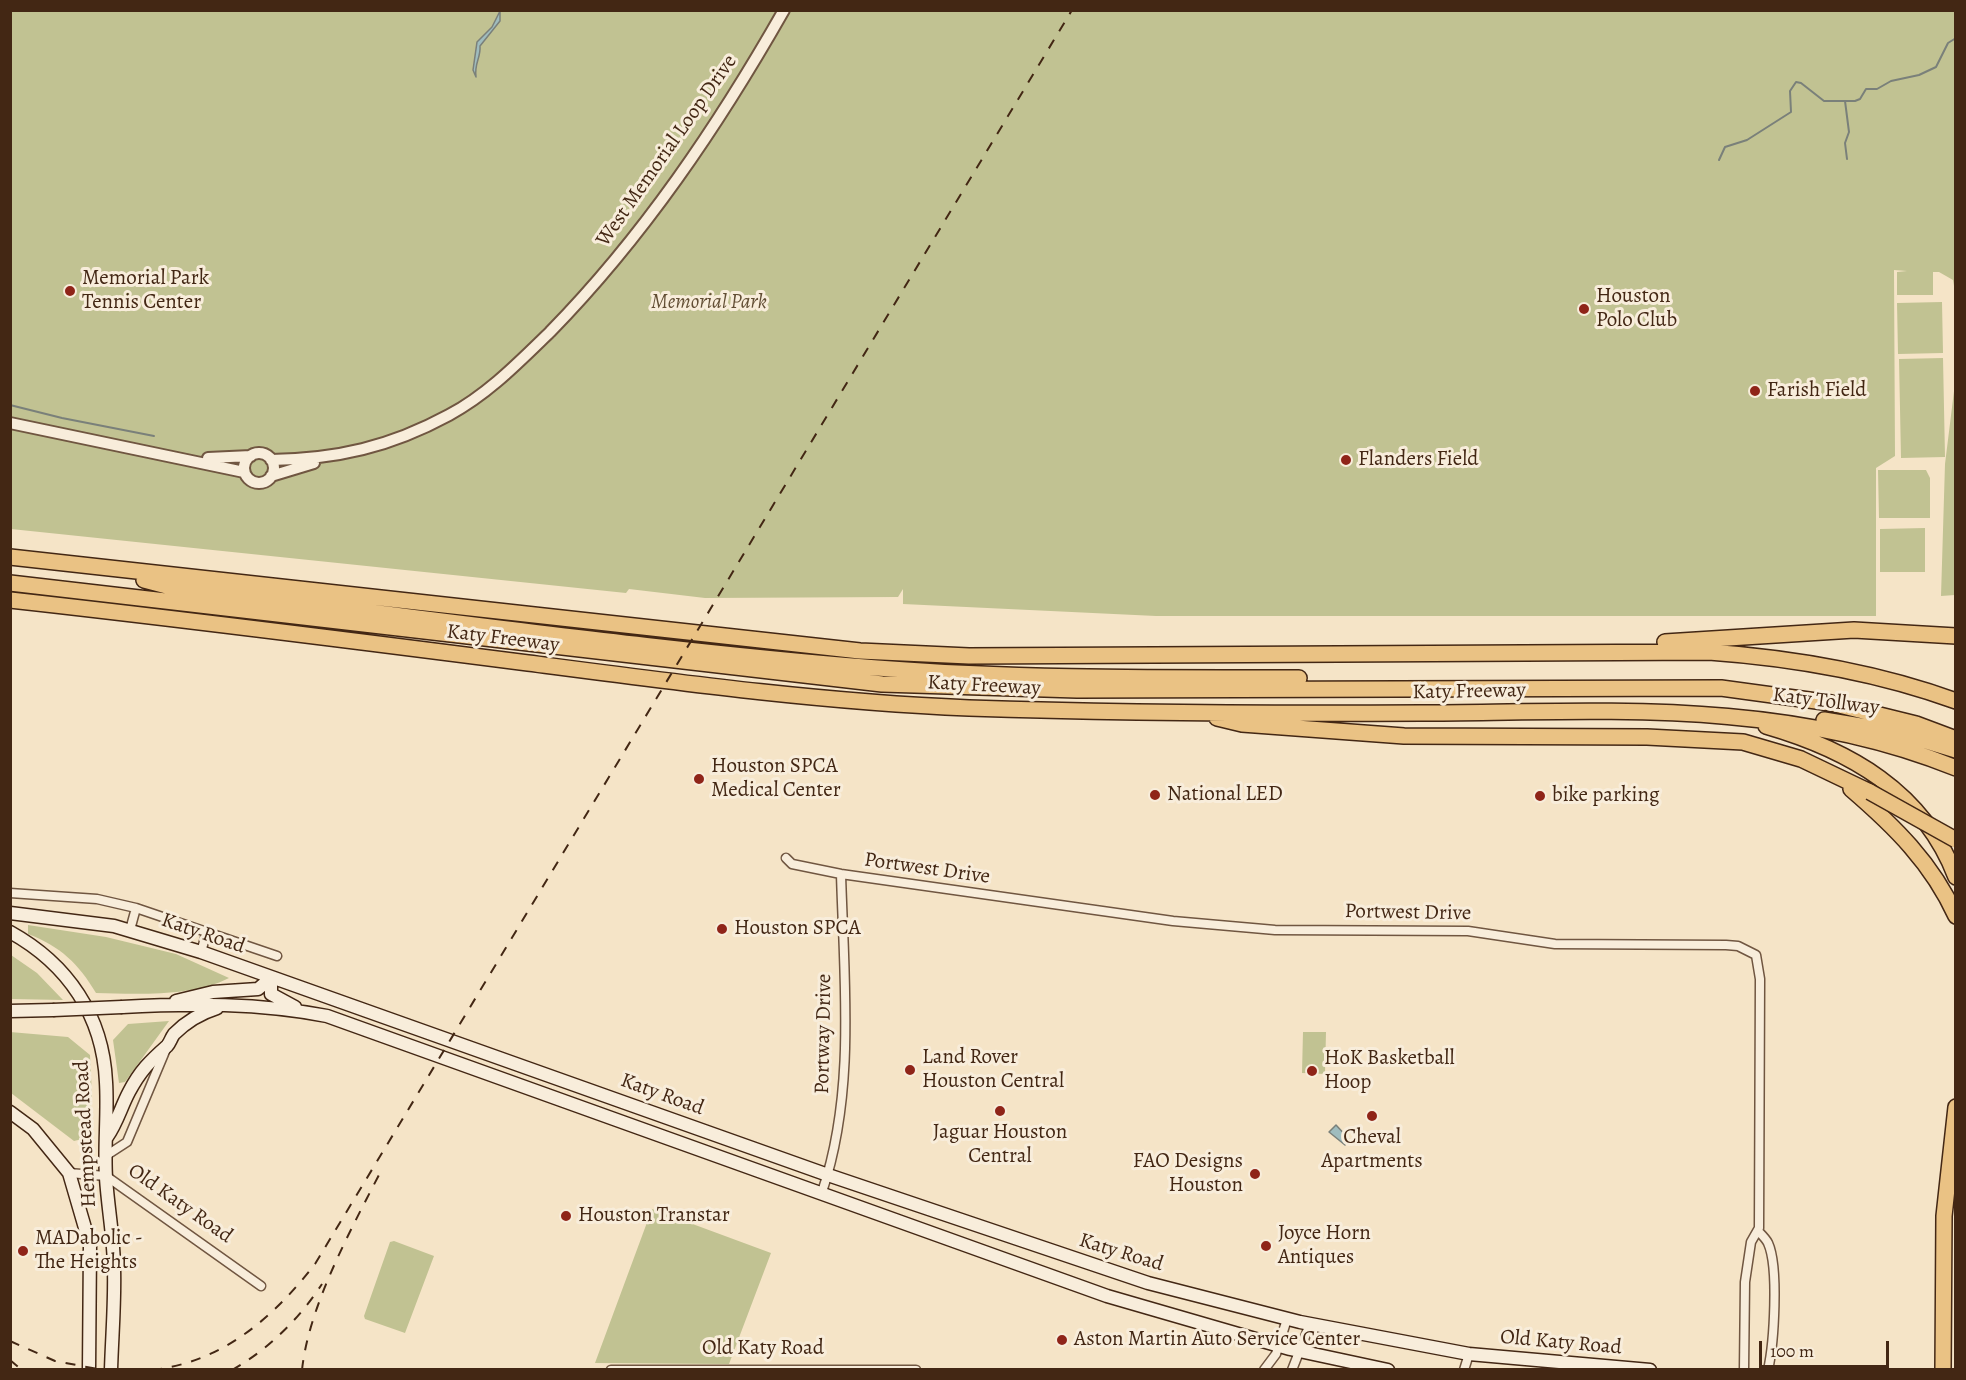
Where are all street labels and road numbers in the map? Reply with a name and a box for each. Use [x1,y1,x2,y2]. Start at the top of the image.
street label: West Memorial Loop Drive [591,50,743,252]
street label: Katy Freeway [445,620,561,658]
street label: Katy Freeway [927,670,1041,702]
street label: Katy Freeway [1412,678,1526,706]
street label: Katy Tollway [1771,683,1881,721]
street label: Portwest Drive [863,848,991,890]
street label: Portwest Drive [1344,899,1472,927]
street label: Katy Road [158,908,248,960]
street label: Portway Drive [810,973,838,1095]
street label: Hempstead Road [70,1060,102,1208]
street label: Katy Road [617,1068,707,1122]
street label: Old Katy Road [123,1159,237,1249]
street label: Katy Road [1076,1228,1166,1278]
street label: Old Katy Road [1499,1325,1623,1361]
street label: Old Katy Road [702,1336,824,1362]

